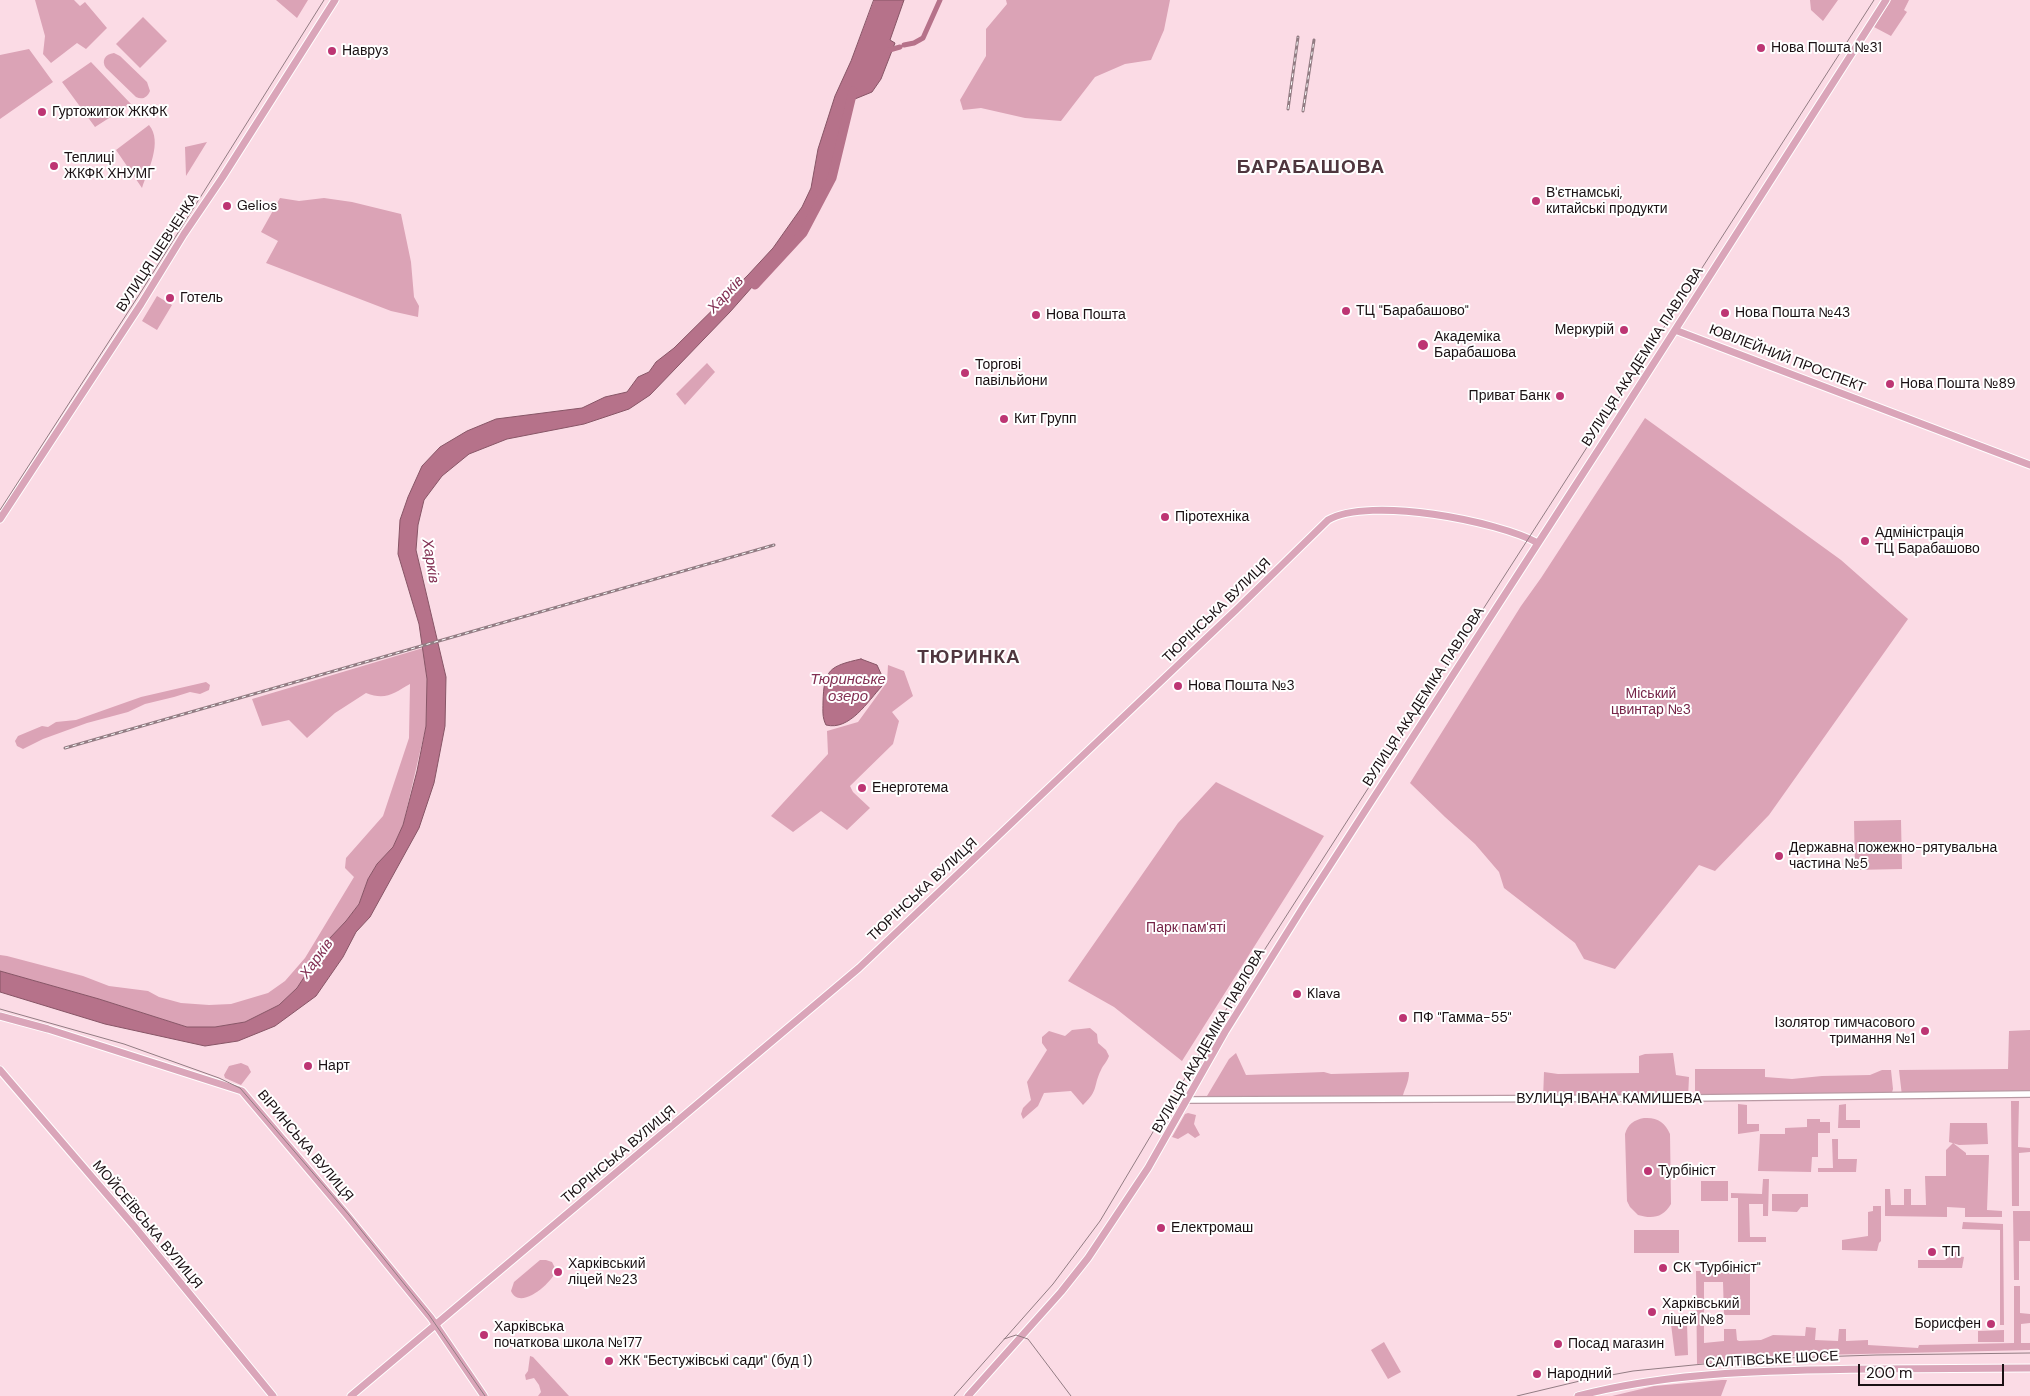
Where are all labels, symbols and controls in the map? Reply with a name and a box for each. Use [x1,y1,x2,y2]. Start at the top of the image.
place label: Нова Пошта №31 [1771,40,1882,56]
marker: Нова Пошта №31 [1755,42,1767,54]
place label: Навруз [342,43,388,59]
marker: Навруз [326,45,338,57]
place label: Гуртожиток ЖКФК [52,104,167,120]
marker: Гуртожиток ЖКФК [36,106,48,118]
place label: Теплиці ЖКФК ХНУМГ [64,150,155,182]
district label: БАРАБАШОВА [1236,157,1386,179]
marker: Теплиці ЖКФК ХНУМГ [48,160,60,172]
place label: В'єтнамські, китайські продукти [1546,185,1668,218]
street label: ВУЛИЦЯ ШЕВЧЕНКА [113,191,203,315]
marker: В'єтнамські, китайські продукти [1530,195,1542,207]
place label: Gelios [237,198,277,214]
marker: Gelios [221,200,233,212]
street label: ВУЛИЦЯ АКАДЕМІКА ПАВЛОВА [1579,264,1707,450]
water label: Харків [704,272,748,318]
place label: Готель [180,290,223,306]
marker: Готель [164,292,176,304]
place label: ТЦ "Барабашово" [1356,303,1469,319]
marker: ТЦ "Барабашово" [1340,305,1352,317]
place label: Нова Пошта №43 [1735,305,1850,321]
place label: Нова Пошта [1046,307,1126,323]
marker: Нова Пошта №43 [1719,307,1731,319]
marker: Нова Пошта [1030,309,1042,321]
street label: ЮВІЛЕЙНИЙ ПРОСПЕКТ [1706,321,1868,397]
place label: Меркурій [1555,322,1614,338]
marker: Меркурій [1618,324,1630,336]
place label: Академіка Барабашова [1434,329,1516,362]
marker: Академіка Барабашова [1416,338,1430,352]
place label: Торгові павільйони [975,357,1048,390]
marker: Торгові павільйони [959,367,971,379]
place label: Нова Пошта №89 [1900,376,2015,392]
marker: Нова Пошта №89 [1884,378,1896,390]
place label: Приват Банк [1469,388,1550,404]
marker: Приват Банк [1554,390,1566,402]
place label: Кит Групп [1014,411,1077,427]
marker: Кит Групп [998,413,1010,425]
place label: Піротехніка [1175,509,1249,525]
marker: Піротехніка [1159,511,1171,523]
place label: Адміністрація ТЦ Барабашово [1875,525,1980,558]
marker: Адміністрація ТЦ Барабашово [1859,535,1871,547]
water label: Харків [418,537,442,585]
street label: ТЮРІНСЬКА ВУЛИЦЯ [1160,555,1274,667]
street label: ВУЛИЦЯ АКАДЕМІКА ПАВЛОВА [1360,604,1488,790]
district label: ТЮРИНКА [916,647,1022,669]
water label: Тюринське озеро [810,671,886,706]
place label: Нова Пошта №3 [1188,678,1295,694]
marker: Нова Пошта №3 [1172,680,1184,692]
park label: Міський цвинтар №3 [1611,686,1691,719]
place label: Енерготема [872,780,948,796]
marker: Енерготема [856,782,868,794]
street label: ТЮРІНСЬКА ВУЛИЦЯ [865,835,981,945]
place label: Державна пожежно-рятувальна частина №5 [1789,840,1997,872]
marker: Державна пожежно-рятувальна частина №5 [1773,850,1785,862]
park label: Парк пам'яті [1146,920,1226,936]
water label: Харків [297,936,337,982]
street label: ВУЛИЦЯ АКАДЕМІКА ПАВЛОВА [1149,946,1269,1136]
place label: Klava [1307,986,1340,1002]
marker: Klava [1291,988,1303,1000]
place label: ПФ "Гамма-55" [1413,1010,1512,1026]
marker: ПФ "Гамма-55" [1397,1012,1409,1024]
place label: Ізолятор тимчасового тримання №1 [1775,1015,1915,1048]
marker: Ізолятор тимчасового тримання №1 [1919,1025,1931,1037]
place label: Нарт [318,1058,350,1074]
marker: Нарт [302,1060,314,1072]
street label: ВІРИНСЬКА ВУЛИЦЯ [253,1087,357,1205]
street label: ВУЛИЦЯ ІВАНА КАМИШЕВА [1516,1091,1702,1107]
street label: ТЮРІНСЬКА ВУЛИЦЯ [559,1102,679,1208]
street label: МОЙСЕЇВСЬКА ВУЛИЦЯ [88,1157,206,1293]
place label: Турбініст [1658,1163,1716,1179]
marker: Турбініст [1642,1165,1654,1177]
place label: Електромаш [1171,1220,1253,1236]
marker: Електромаш [1155,1222,1167,1234]
place label: ТП [1942,1244,1961,1260]
marker: ТП [1926,1246,1938,1258]
place label: Харківський ліцей №23 [568,1256,645,1288]
place label: СК "Турбініст" [1673,1260,1761,1276]
marker: СК "Турбініст" [1657,1262,1669,1274]
marker: Харківський ліцей №23 [552,1266,564,1278]
place label: Харківський ліцей №8 [1662,1296,1739,1328]
marker: Харківський ліцей №8 [1646,1306,1658,1318]
place label: Борисфен [1914,1316,1981,1332]
marker: Борисфен [1985,1318,1997,1330]
place label: Харківська початкова школа №177 [494,1319,642,1351]
marker: Харківська початкова школа №177 [478,1329,490,1341]
place label: Посад магазин [1568,1336,1664,1352]
marker: Посад магазин [1552,1338,1564,1350]
street label: САЛТІВСЬКЕ ШОСЕ [1705,1348,1839,1372]
place label: ЖК "Бестужівські сади" (буд 1) [619,1353,812,1369]
scale bar [1860,1354,2006,1386]
marker: ЖК "Бестужівські сади" (буд 1) [603,1355,615,1367]
text: 200 m [1866,1363,1912,1383]
place label: Народний [1547,1366,1612,1382]
marker: Народний [1531,1368,1543,1380]

